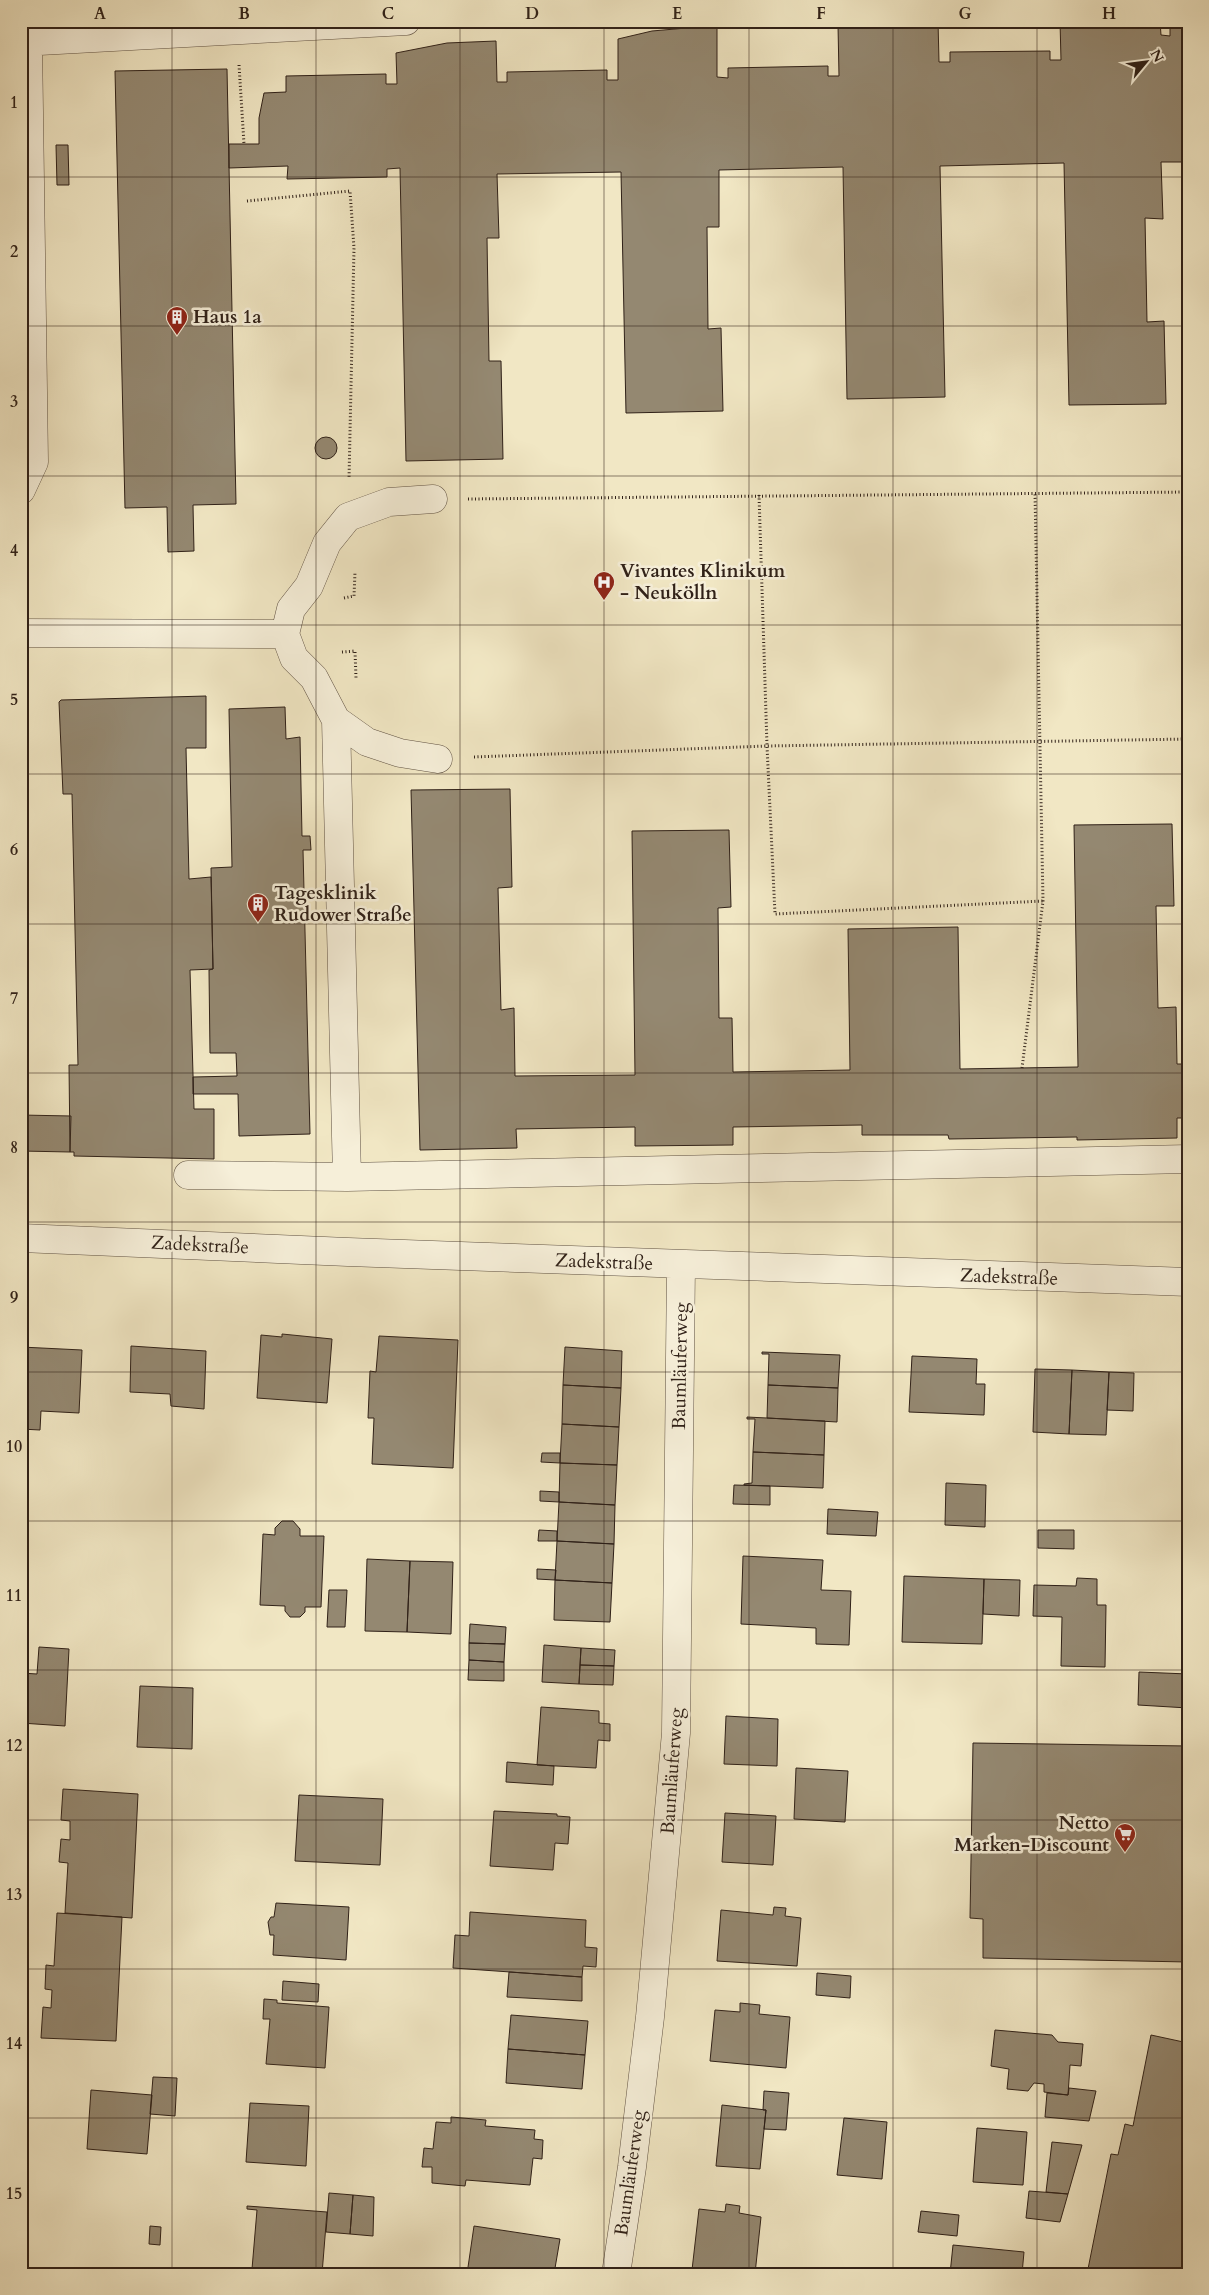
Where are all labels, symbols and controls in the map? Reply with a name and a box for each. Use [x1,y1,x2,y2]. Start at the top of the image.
text: A [94,3,106,25]
text: B [238,3,250,25]
text: C [382,3,394,25]
text: D [525,3,539,25]
text: E [672,3,682,25]
text: F [816,3,826,25]
text: G [958,3,972,25]
text: H [1102,3,1116,25]
north arrow [1122,38,1172,88]
text: N [1146,46,1168,66]
text: 1 [10,92,18,114]
text: 2 [10,241,18,263]
place label: Haus 1a [193,304,262,330]
building icon: Haus 1a [165,305,189,336]
text: 3 [10,391,18,413]
text: 4 [10,540,18,562]
place label: Vivantes Klinikum - Neukölln [620,558,786,606]
hospital icon: Vivantes Klinikum - Neukölln [592,570,616,601]
text: 5 [10,689,18,711]
text: 6 [10,839,18,861]
place label: Tagesklinik Rudower Straße [274,880,412,928]
building icon: Tagesklinik Rudower Straße [246,892,270,923]
text: 7 [10,988,18,1010]
text: 8 [10,1137,18,1159]
street label: Zadekstraße [150,1229,250,1261]
street label: Zadekstraße [555,1247,653,1277]
street label: Zadekstraße [960,1262,1058,1292]
text: 9 [10,1287,18,1309]
street label: Baumläuferweg [666,1302,694,1430]
text: 10 [6,1436,22,1458]
text: 11 [6,1585,22,1607]
street label: Baumläuferweg [655,1706,689,1835]
text: 12 [6,1735,22,1757]
place label: Netto Marken-Discount [954,1810,1109,1858]
supermarket icon: Netto Marken-Discount [1113,1822,1137,1853]
text: 13 [6,1884,22,1906]
text: 14 [6,2033,22,2055]
street label: Baumläuferweg [608,2108,652,2238]
text: 15 [6,2183,22,2205]

